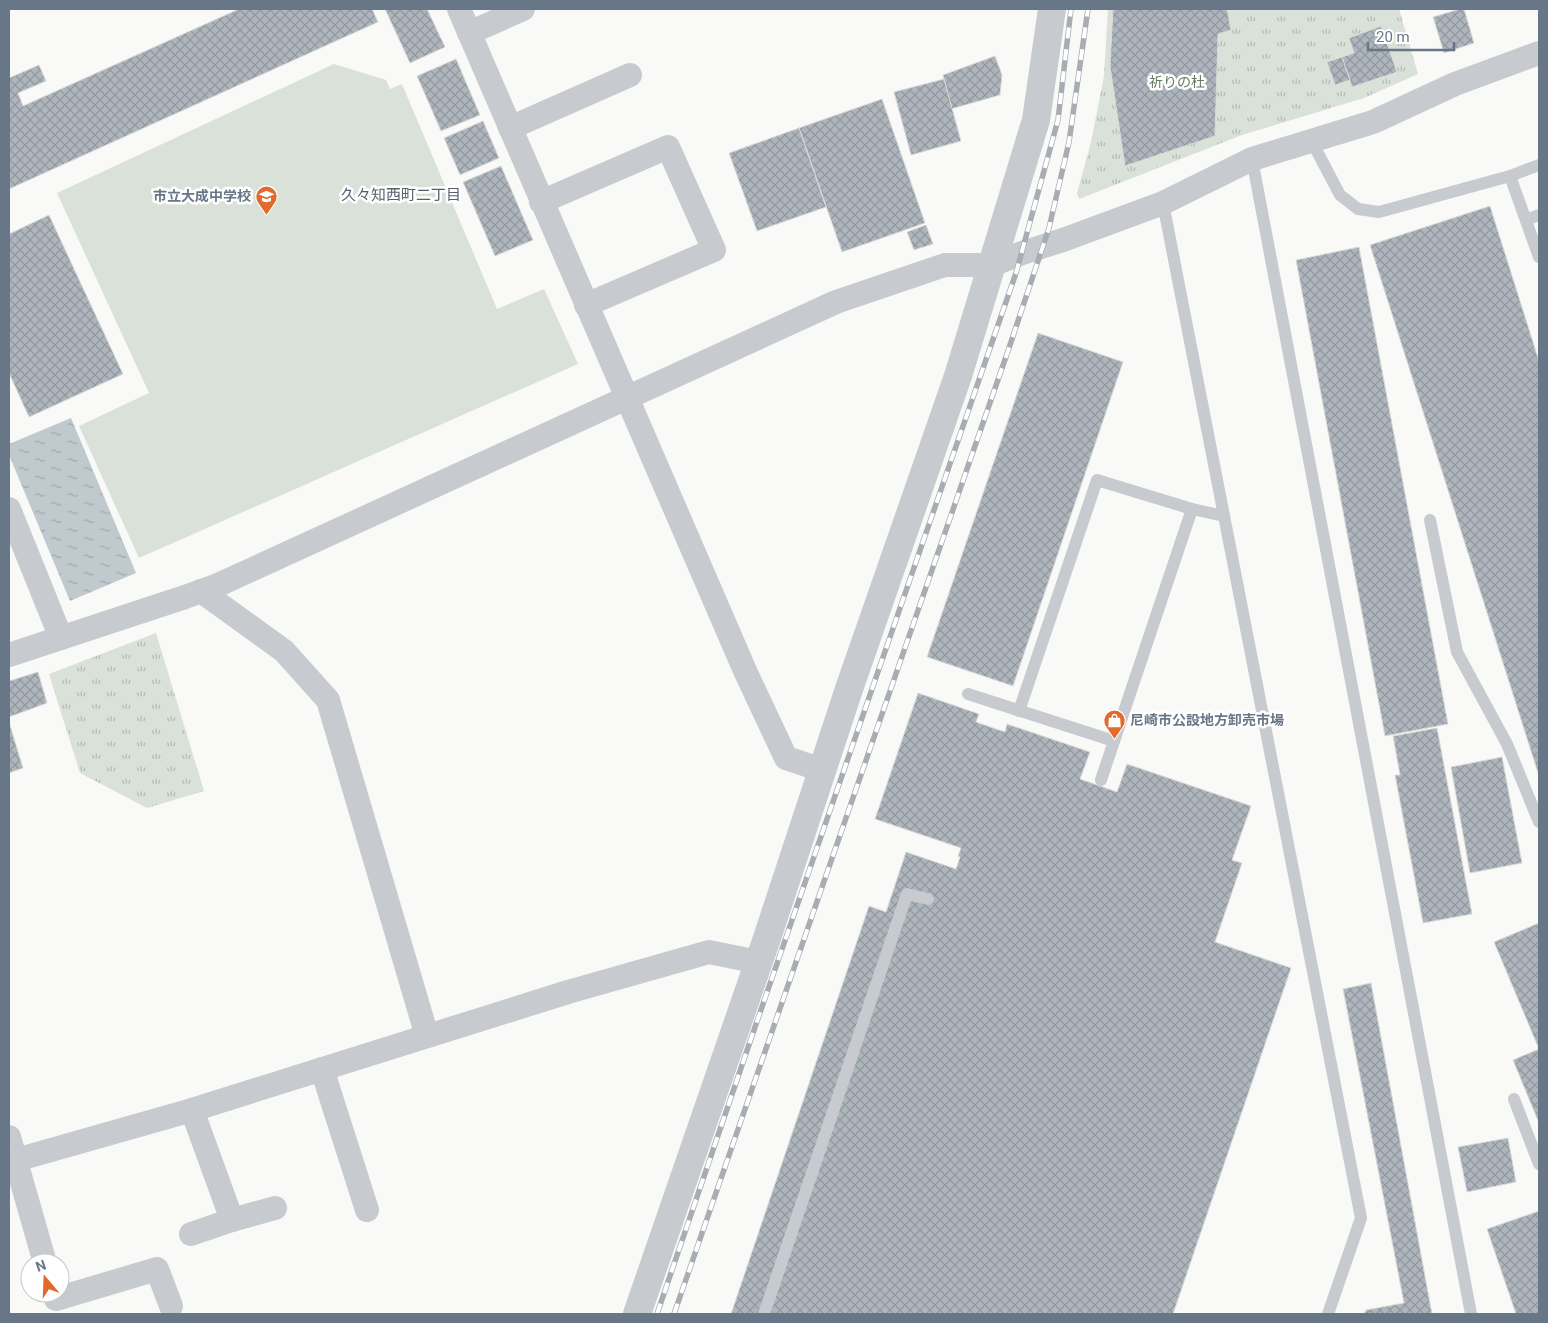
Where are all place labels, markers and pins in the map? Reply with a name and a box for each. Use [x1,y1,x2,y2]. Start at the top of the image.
school or university icon: 市立大成中学校 [255,184,279,215]
place label: 市立大成中学校 [153,188,251,204]
shop icon: 尼崎市公設地方卸売市場 [1102,708,1126,739]
place label: 尼崎市公設地方卸売市場 [1130,712,1284,728]

